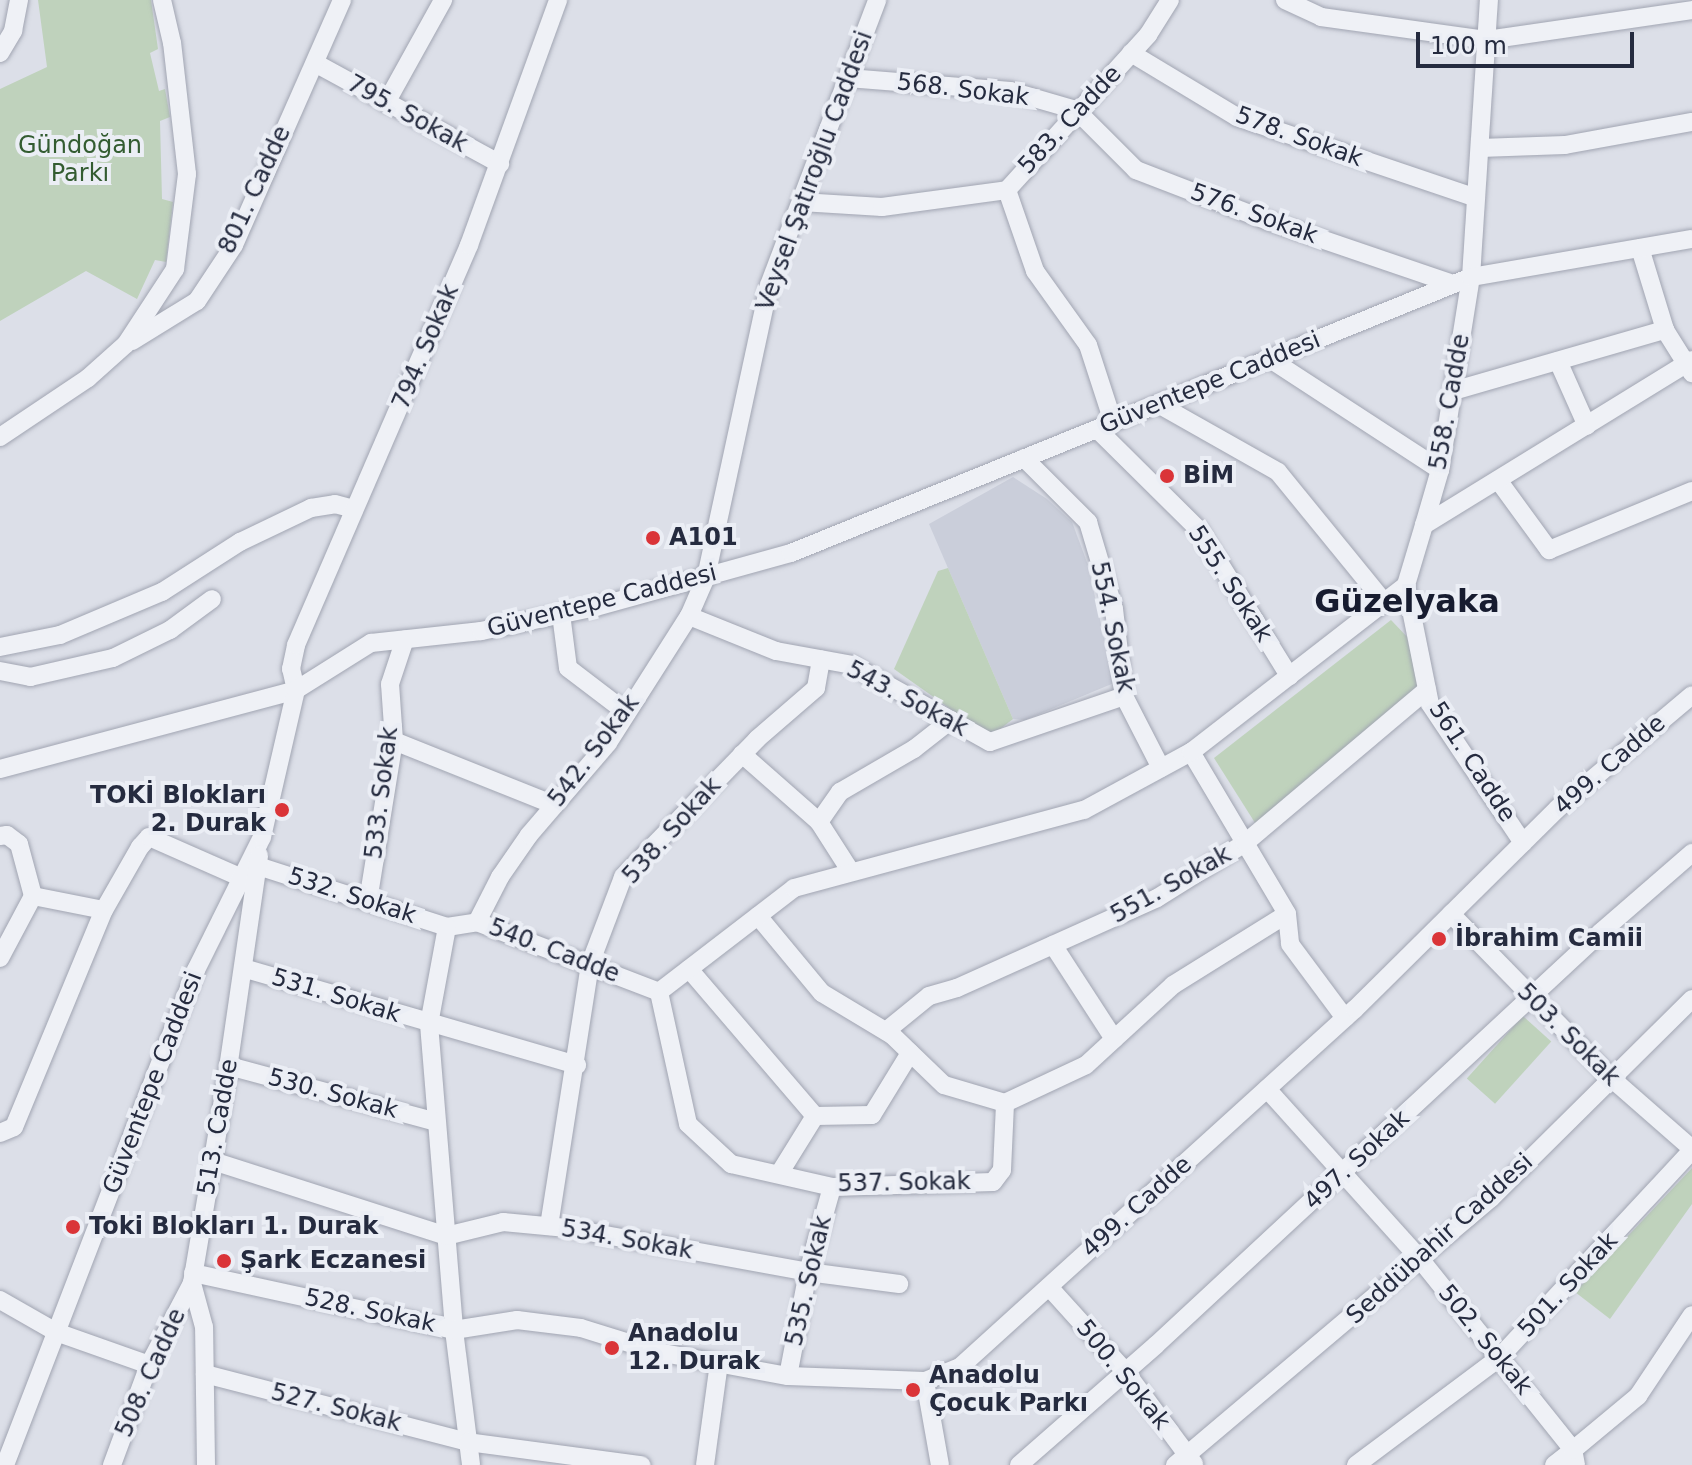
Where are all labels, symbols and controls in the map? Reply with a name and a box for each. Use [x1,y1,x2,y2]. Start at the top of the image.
scale bar [1420,16,1638,66]
street label: Veysel Şatıroğlu Caddesi [751,27,879,315]
text: 100 m [1430,32,1507,60]
street label: 583. Cadde [1012,60,1128,180]
street label: 568. Sokak [895,68,1031,112]
street label: 795. Sokak [342,69,472,159]
street label: 578. Sokak [1232,101,1366,173]
street label: 801. Cadde [213,121,297,259]
park label: Gündoğan Parkı [18,132,142,188]
street label: 576. Sokak [1187,178,1321,250]
street label: 794. Sokak [387,280,465,414]
street label: Güventepe Caddesi [1095,326,1325,440]
street label: 558. Cadde [1424,332,1476,472]
place label: BİM [1183,462,1234,490]
marker: BİM [1158,467,1176,485]
street label: 555. Sokak [1182,520,1278,648]
place label: A101 [669,524,738,552]
marker: A101 [644,529,662,547]
street label: Güventepe Caddesi [484,559,720,643]
street label: 554. Sokak [1084,559,1140,695]
district label: Güzelyaka [1314,582,1500,620]
street label: 543. Sokak [841,655,973,743]
street label: 542. Sokak [542,689,646,813]
street label: 561. Cadde [1422,696,1522,828]
street label: 499. Cadde [1549,709,1671,821]
street label: 533. Sokak [360,725,404,861]
street label: 538. Sokak [617,772,727,890]
place label: TOKİ Blokları 2. Durak [90,782,266,838]
marker: TOKİ Blokları 2. Durak [273,801,291,819]
street label: 551. Sokak [1106,840,1236,930]
street label: 532. Sokak [284,862,420,930]
street label: 540. Cadde [485,913,623,989]
place label: İbrahim Camii [1455,925,1643,953]
marker: İbrahim Camii [1430,930,1448,948]
street label: 531. Sokak [268,963,404,1029]
street label: Güventepe Caddesi [97,968,209,1198]
street label: 503. Sokak [1511,978,1625,1092]
street label: 513. Cadde [192,1057,244,1197]
street label: 530. Sokak [265,1063,401,1125]
street label: 497. Sokak [1299,1104,1415,1216]
street label: Seddübahir Caddesi [1341,1148,1539,1330]
street label: 499. Cadde [1076,1150,1198,1264]
street label: 537. Sokak [837,1167,971,1199]
place label: Toki Blokları 1. Durak [89,1213,378,1241]
street label: 535. Sokak [780,1213,838,1349]
street label: 534. Sokak [559,1214,695,1266]
marker: Toki Blokları 1. Durak [64,1218,82,1236]
street label: 501. Sokak [1512,1227,1624,1343]
place label: Şark Eczanesi [240,1247,426,1275]
marker: Şark Eczanesi [215,1252,233,1270]
street label: 502. Sokak [1432,1279,1538,1401]
street label: 528. Sokak [302,1283,438,1339]
street label: 508. Cadde [110,1304,192,1442]
street label: 500. Sokak [1070,1314,1176,1436]
place label: Anadolu 12. Durak [628,1320,760,1376]
marker: Anadolu 12. Durak [603,1339,621,1357]
place label: Anadolu Çocuk Parkı [929,1362,1088,1418]
street label: 527. Sokak [268,1378,404,1438]
marker: Anadolu Çocuk Parkı [904,1381,922,1399]

